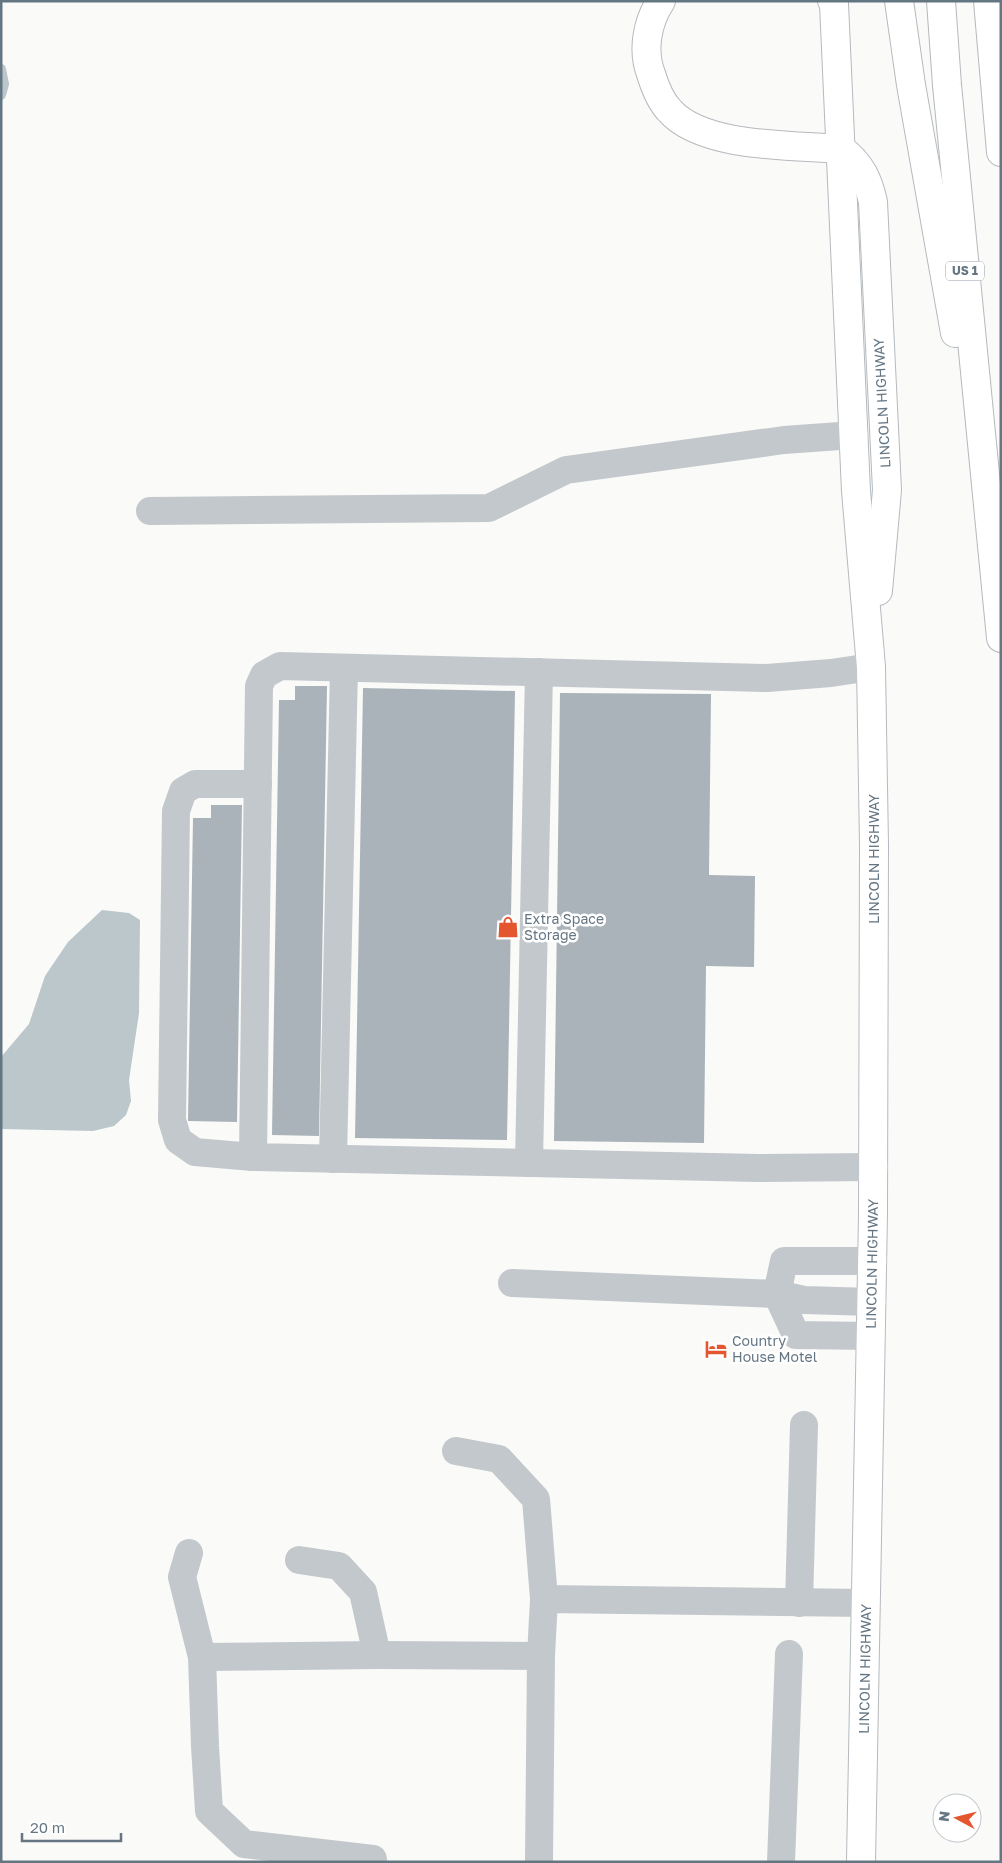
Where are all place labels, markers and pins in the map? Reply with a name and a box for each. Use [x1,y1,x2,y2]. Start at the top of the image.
place label: Extra Space Storage [524,910,604,943]
shop icon: Extra Space Storage [495,914,521,940]
place label: Country House Motel [732,1332,817,1365]
hotel icon: Country House Motel [703,1336,729,1362]

